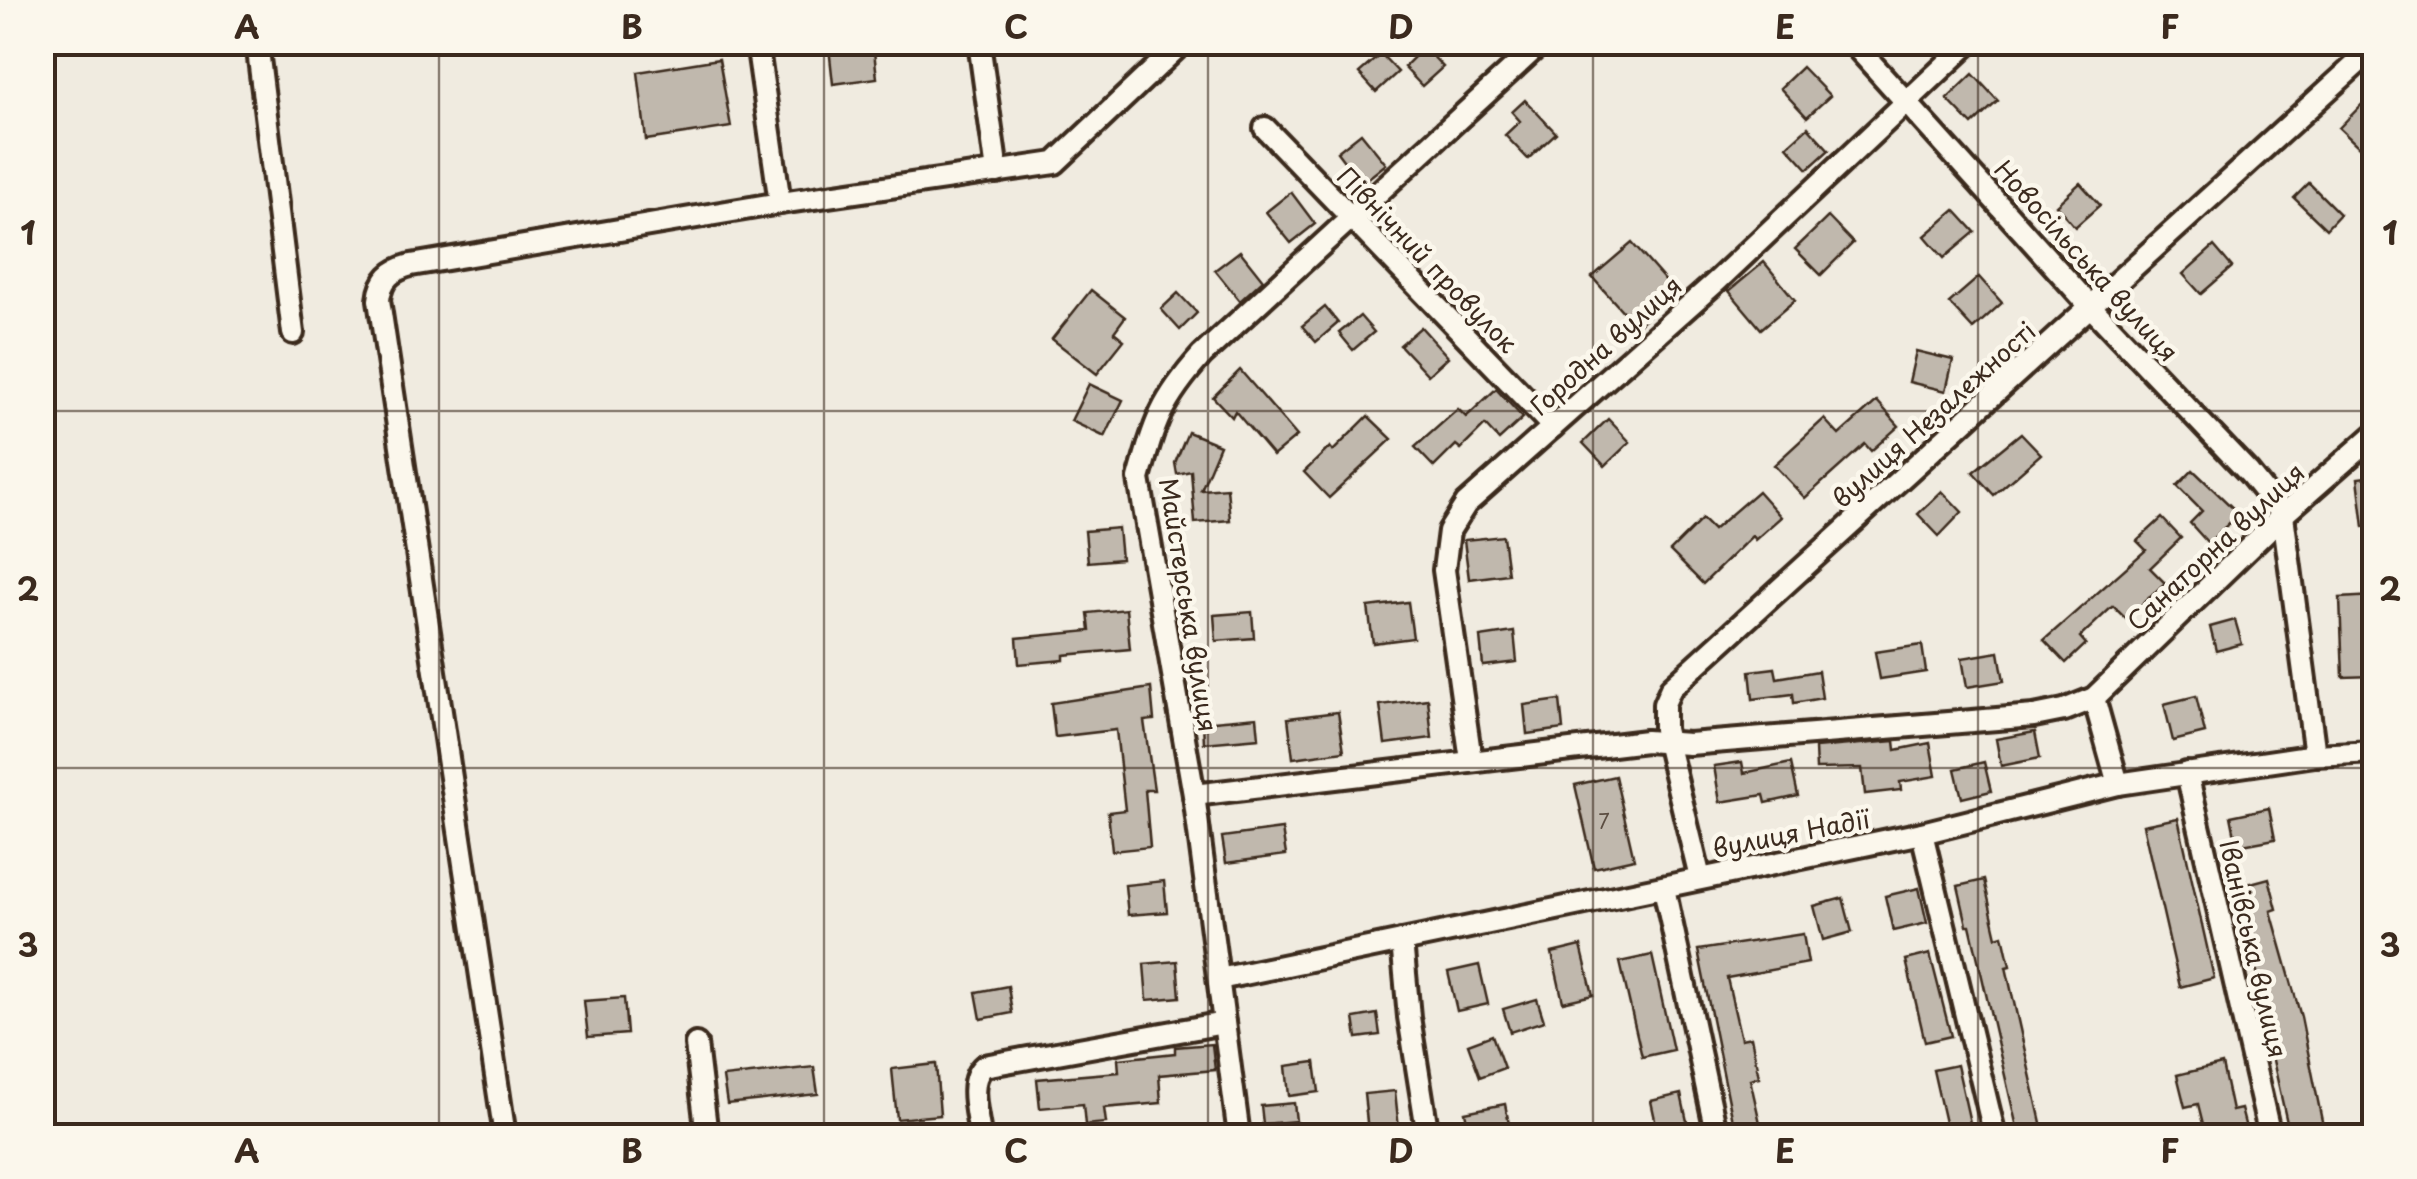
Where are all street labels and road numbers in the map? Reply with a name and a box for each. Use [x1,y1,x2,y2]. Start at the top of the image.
street label: Новосільська вулиця [1986,151,2188,369]
street label: Північний провулок [1329,158,1527,361]
street label: Городна вулиця [1521,267,1690,424]
street label: вулиця Незалежності [1823,312,2044,516]
street label: Санаторна вулиця [2118,453,2313,639]
street label: Майстерська вулиця [1150,475,1228,735]
street label: вулиця Надії [1709,799,1873,867]
street label: Іванівська вулиця [2210,836,2298,1061]

